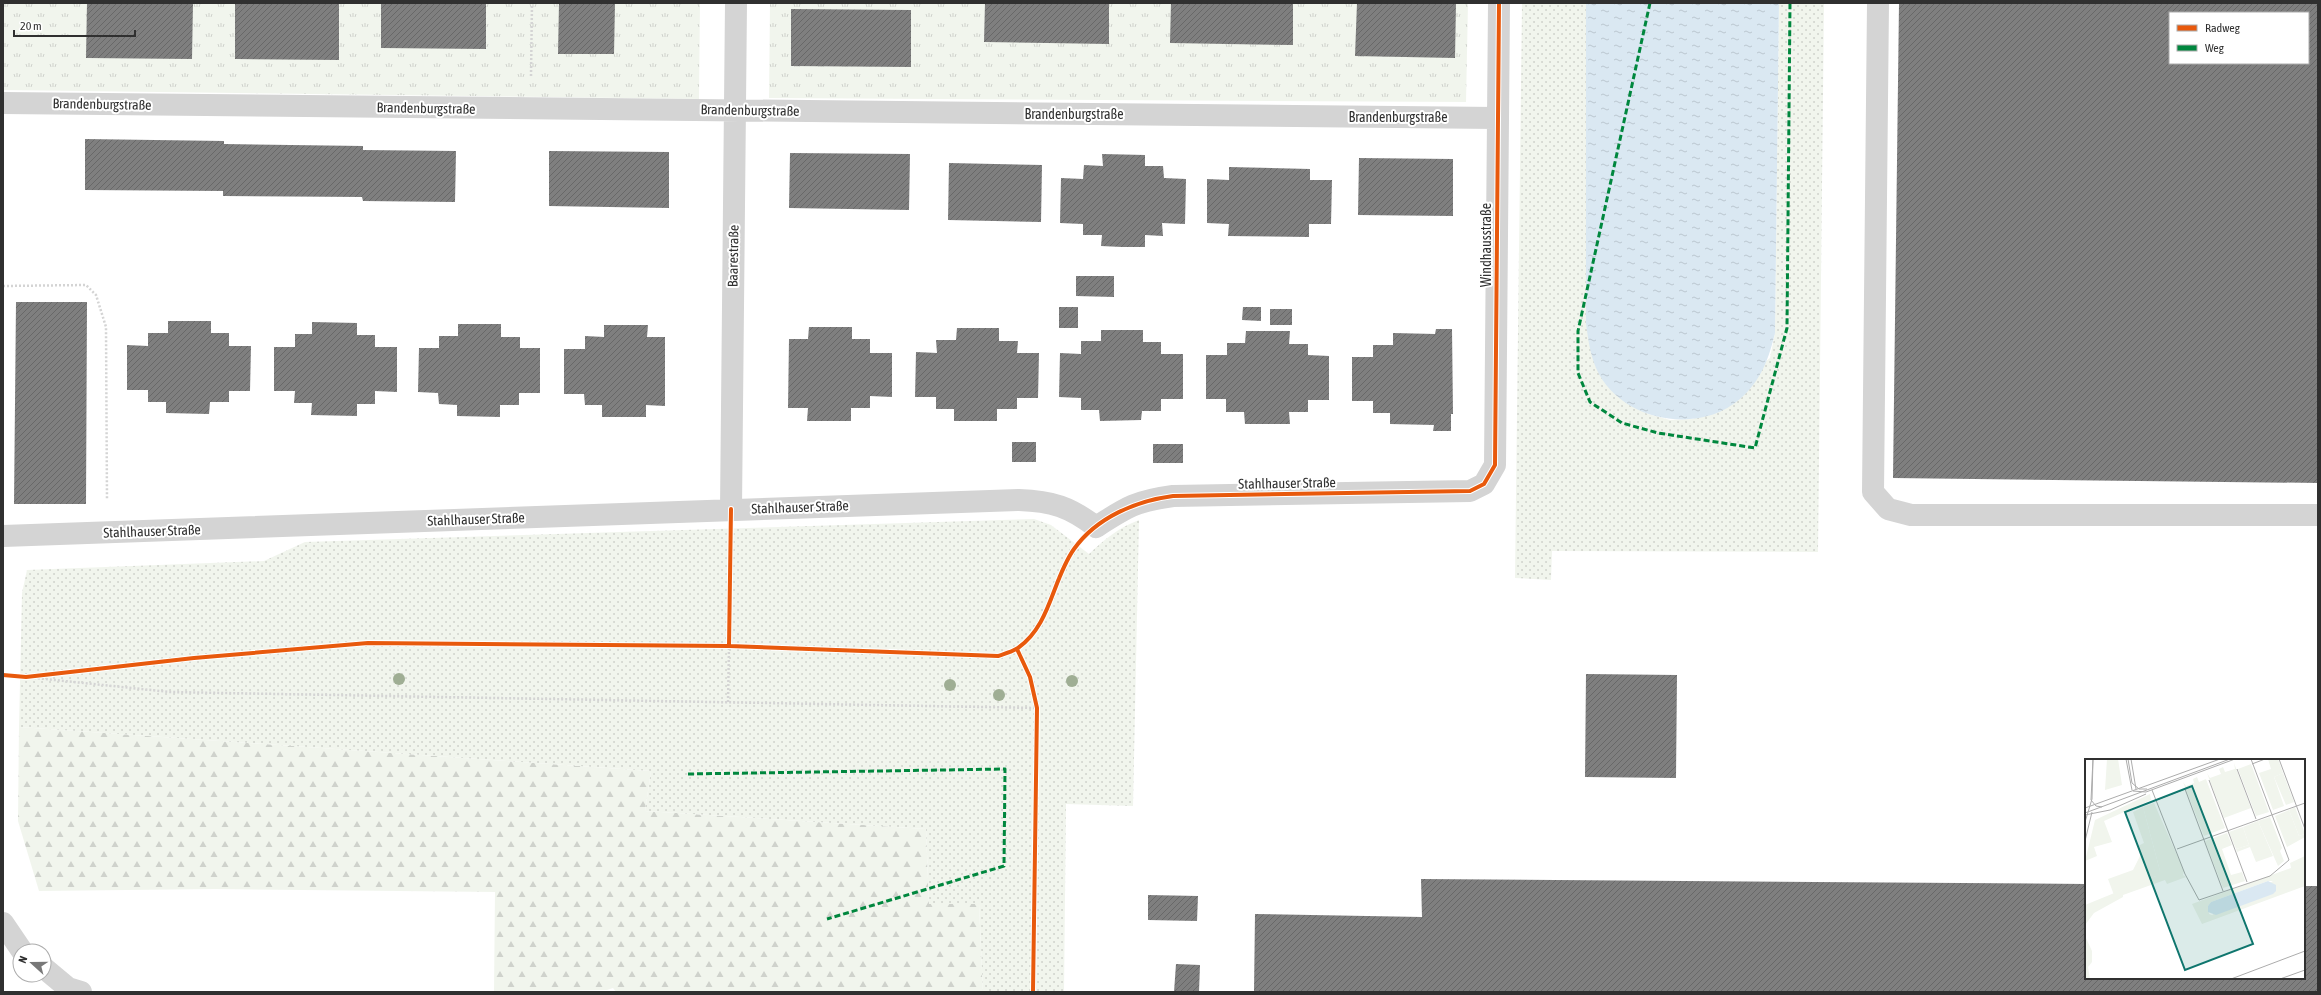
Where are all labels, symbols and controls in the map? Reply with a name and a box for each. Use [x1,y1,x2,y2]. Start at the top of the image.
scale bar [14,12,135,38]
legend [2169,12,2309,64]
text: 20 m [20,19,42,33]
text: Radweg [2205,21,2241,35]
text: Weg [2205,41,2225,55]
street label: Brandenburgstraße [52,95,152,113]
street label: Brandenburgstraße [376,99,476,117]
street label: Brandenburgstraße [700,101,800,119]
street label: Brandenburgstraße [1025,106,1123,122]
street label: Brandenburgstraße [1349,109,1447,125]
street label: Windhausstraße [1478,203,1494,287]
street label: Baarestraße [724,225,742,287]
street label: Stahlhauser Straße [1238,474,1336,492]
street label: Stahlhauser Straße [751,497,849,517]
street label: Stahlhauser Straße [427,509,525,529]
street label: Stahlhauser Straße [103,521,201,541]
inset map [2085,759,2305,979]
north arrow [12,943,52,983]
text: N [16,954,29,965]

